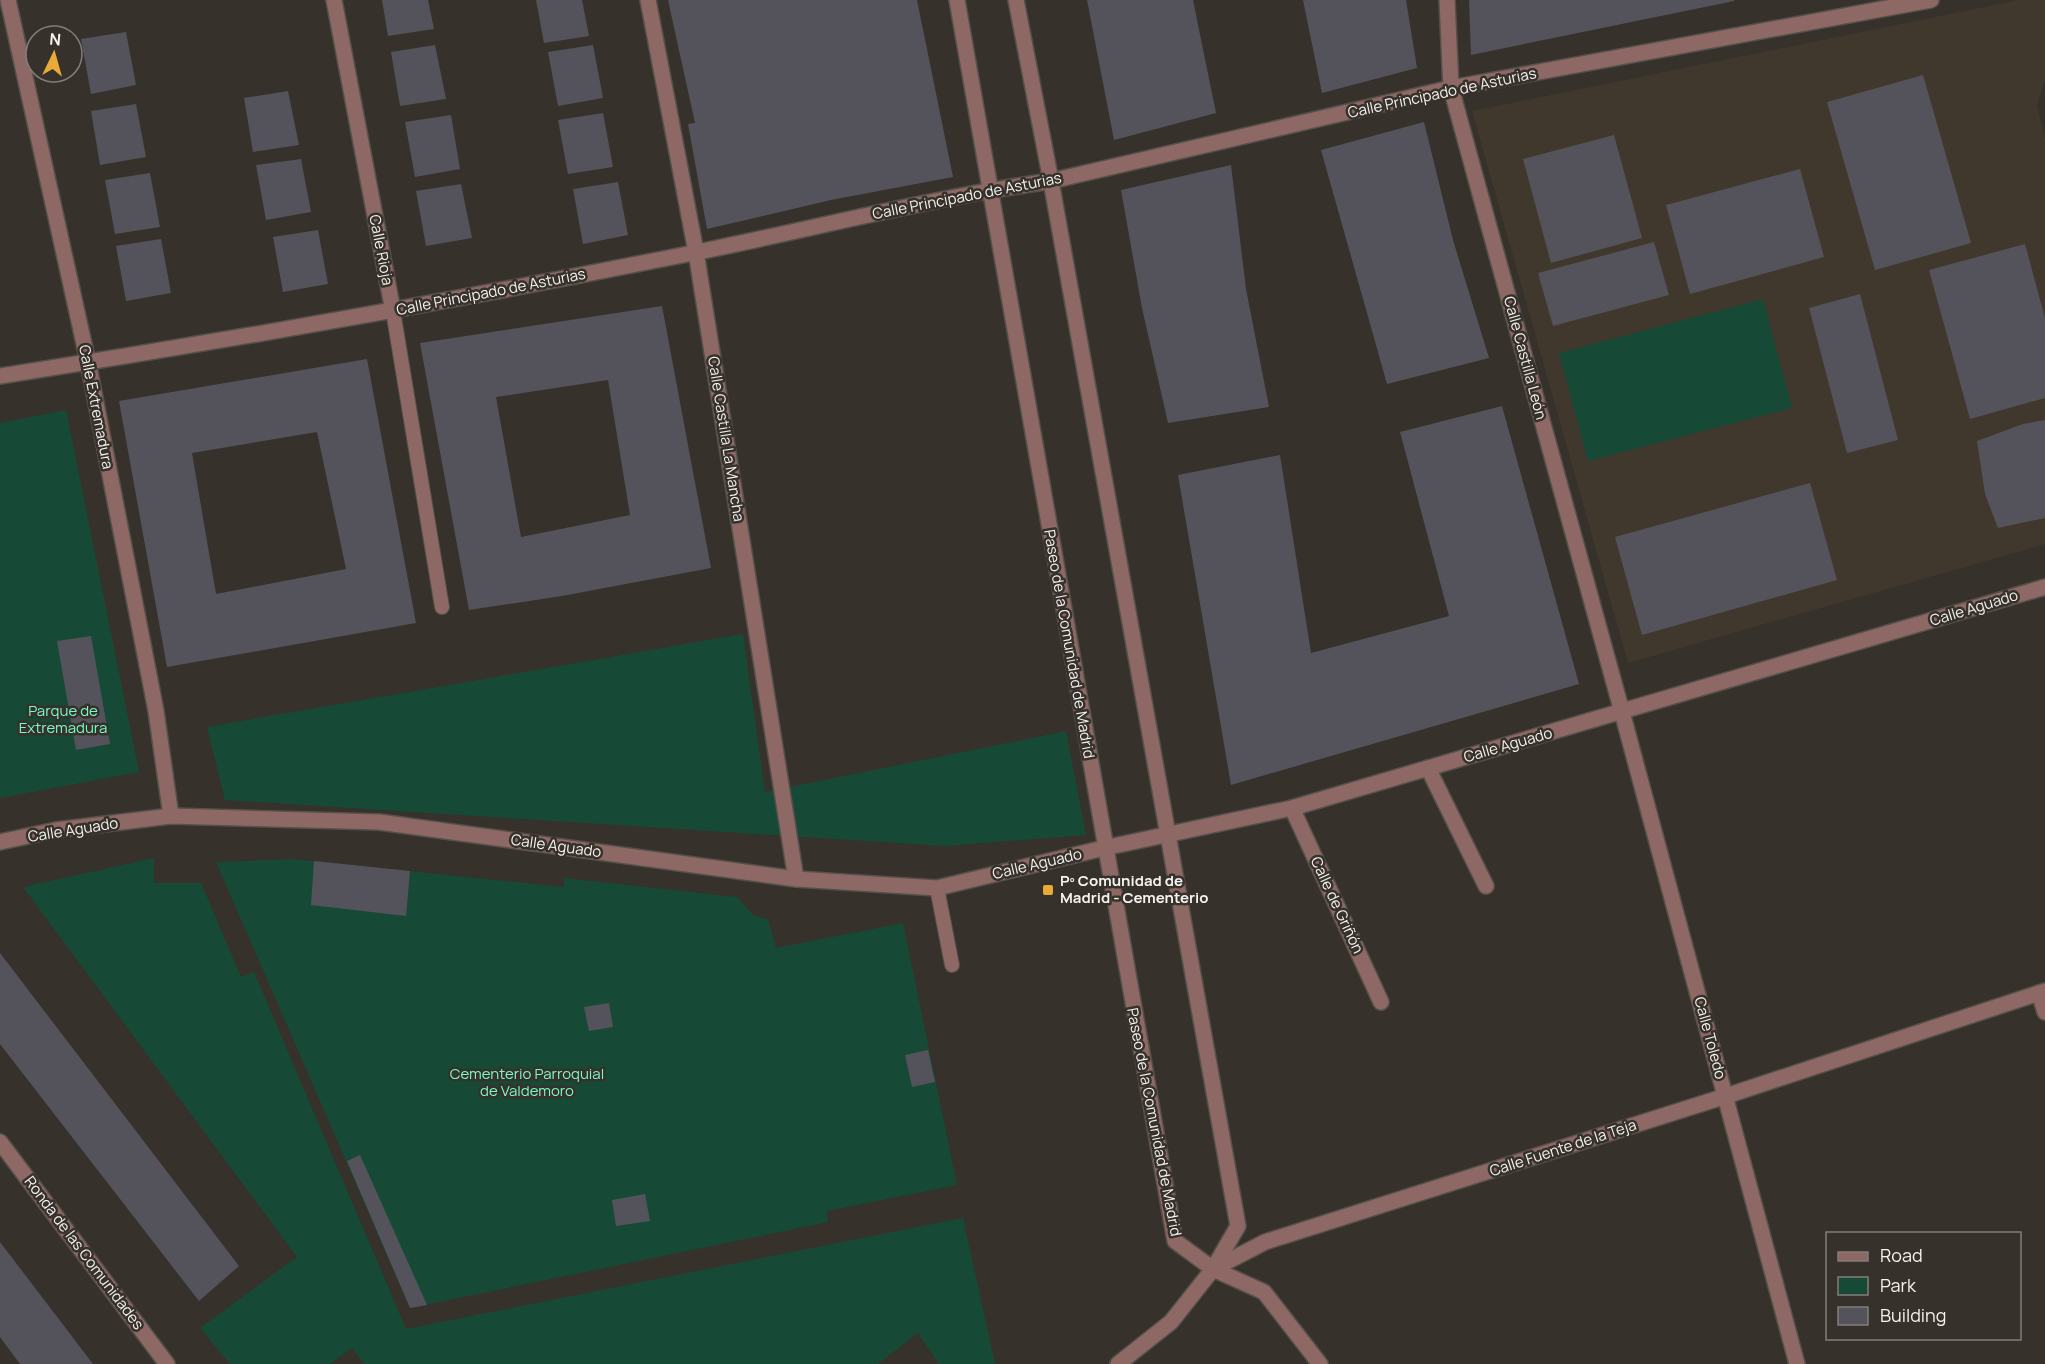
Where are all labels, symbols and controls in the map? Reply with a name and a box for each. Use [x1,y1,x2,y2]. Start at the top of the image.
north arrow [24,24,84,84]
text: N [49,28,62,51]
street label: Calle Principado de Asturias [1346,62,1538,123]
street label: Calle Principado de Asturias [871,167,1063,224]
street label: Calle Rioja [364,213,399,287]
street label: Calle Principado de Asturias [395,263,587,320]
street label: Calle Castilla León [1499,294,1552,422]
street label: Calle Extremadura [74,343,119,471]
street label: Calle Castilla La Mancha [703,355,750,523]
street label: Paseo de la Comunidad de Madrid [1039,528,1100,760]
street label: Calle Aguado [1927,584,2021,631]
park label: Parque de Extremadura [19,700,107,738]
street label: Calle Aguado [1461,722,1555,767]
street label: Calle Aguado [26,812,120,847]
street label: Calle Aguado [509,829,603,862]
street label: Calle Aguado [990,843,1084,884]
street label: Calle de Griñón [1306,853,1369,957]
place label: Pº Comunidad de Madrid - Cementerio [1060,870,1208,908]
marker: Pº Comunidad de Madrid - Cementerio [1041,883,1055,897]
street label: Calle Toledo [1689,994,1732,1082]
street label: Paseo de la Comunidad de Madrid [1122,1006,1187,1238]
park label: Cementerio Parroquial de Valdemoro [450,1063,604,1101]
street label: Calle Fuente de la Teja [1487,1114,1639,1181]
street label: Ronda de las Comunidades [20,1172,149,1334]
legend [1826,1232,2021,1340]
text: Road [1880,1243,1923,1267]
text: Park [1880,1273,1917,1297]
text: Building [1880,1303,1946,1327]

